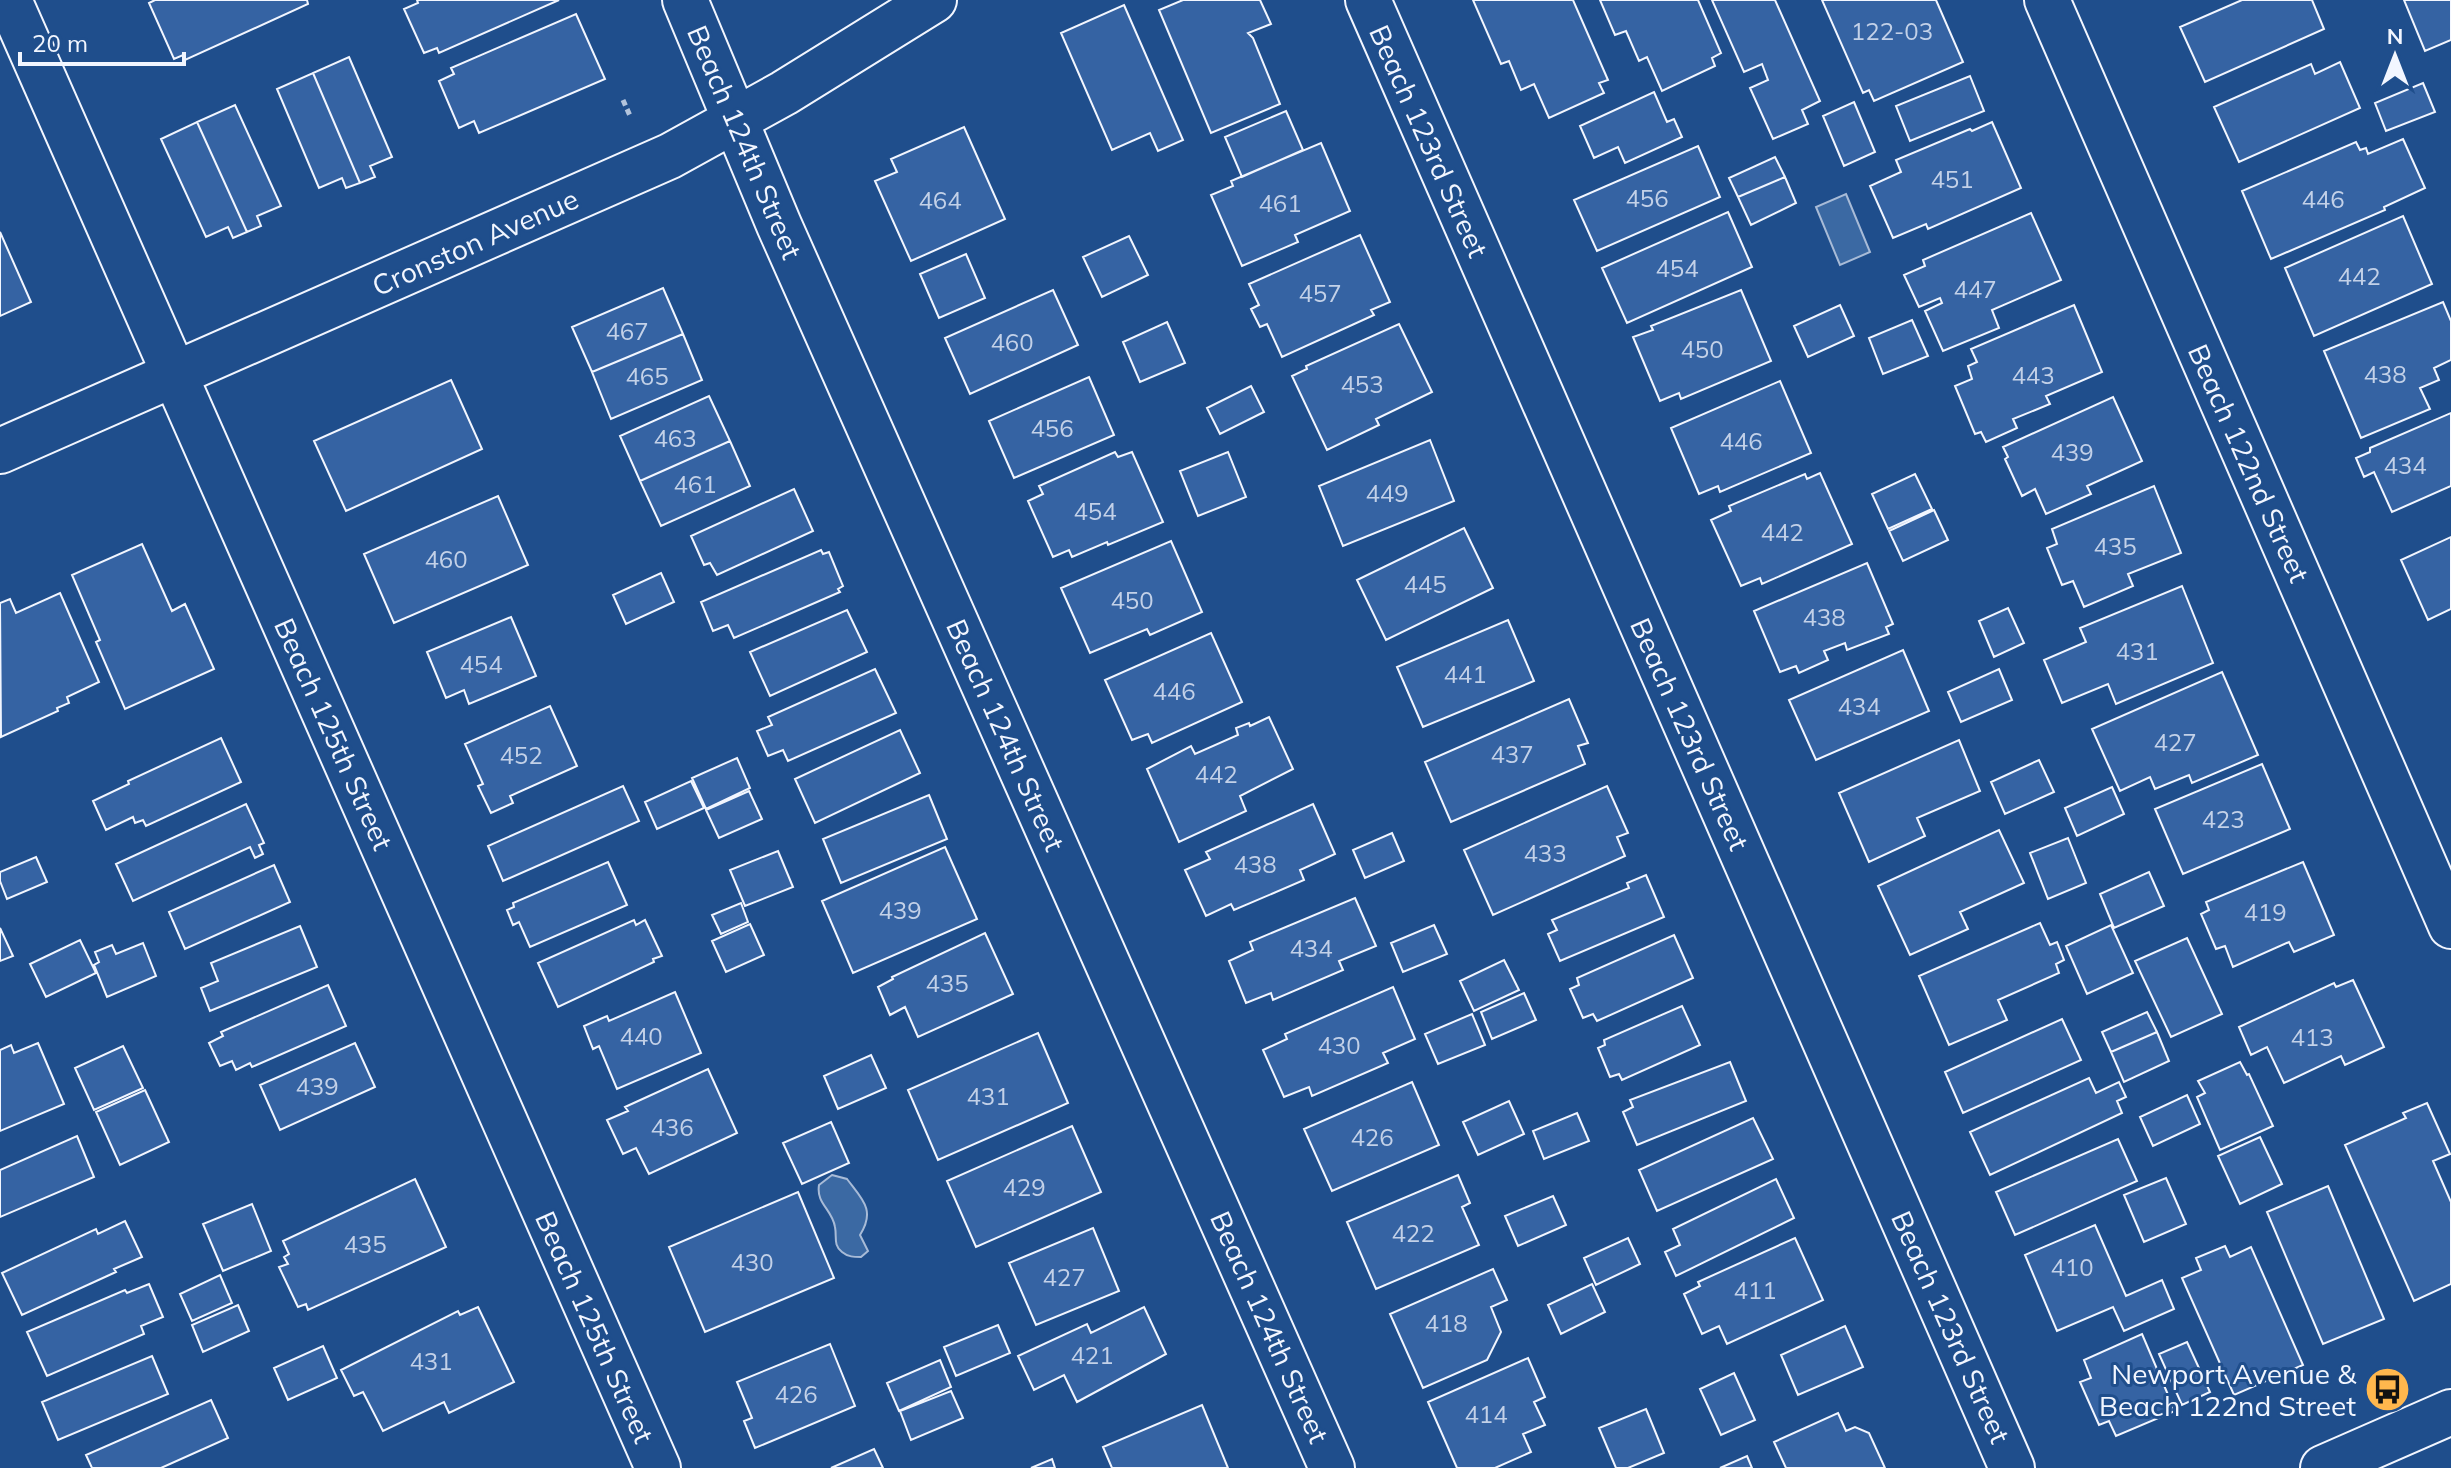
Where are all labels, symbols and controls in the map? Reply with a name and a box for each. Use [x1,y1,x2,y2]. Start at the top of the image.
scale bar [20,16,184,66]
house number: 122-03 [1851,16,1933,46]
north arrow [2355,16,2435,96]
street label: Beach 123rd Street [1362,19,1496,263]
street label: Beach 124th Street [680,20,810,264]
text: N [2387,22,2403,50]
text: 20 m [32,28,88,58]
house number: 451 [1930,164,1974,194]
street label: Cronston Avenue [366,181,584,303]
house number: 456 [1625,183,1669,213]
house number: 446 [2301,184,2345,214]
house number: 464 [918,185,962,215]
house number: 461 [1258,188,1302,218]
house number: 454 [1655,253,1699,283]
house number: 442 [2337,261,2381,291]
house number: 447 [1953,274,1997,304]
house number: 457 [1298,278,1342,308]
house number: 467 [605,316,649,346]
house number: 460 [990,327,1034,357]
house number: 450 [1680,334,1724,364]
street label: Beach 122nd Street [2181,338,2317,588]
house number: 438 [2363,359,2407,389]
house number: 443 [2011,360,2055,390]
house number: 465 [625,361,669,391]
house number: 453 [1340,369,1384,399]
house number: 456 [1030,413,1074,443]
house number: 463 [653,423,697,453]
house number: 446 [1719,426,1763,456]
house number: 439 [2050,437,2094,467]
house number: 434 [2383,450,2427,480]
house number: 461 [673,469,717,499]
house number: 449 [1365,478,1409,508]
house number: 454 [1073,496,1117,526]
house number: 442 [1760,517,1804,547]
house number: 435 [2093,531,2137,561]
house number: 460 [424,544,468,574]
house number: 445 [1403,569,1447,599]
house number: 450 [1110,585,1154,615]
house number: 438 [1802,602,1846,632]
street label: Beach 123rd Street [1623,612,1757,856]
street label: Beach 125th Street [267,613,401,855]
street label: Beach 124th Street [939,614,1073,856]
house number: 431 [2115,636,2159,666]
house number: 454 [459,649,503,679]
house number: 441 [1443,659,1487,689]
house number: 446 [1152,676,1196,706]
house number: 434 [1837,691,1881,721]
house number: 427 [2153,727,2197,757]
house number: 437 [1490,739,1534,769]
house number: 452 [499,740,543,770]
house number: 442 [1194,759,1238,789]
house number: 423 [2201,804,2245,834]
house number: 433 [1523,838,1567,868]
house number: 438 [1233,849,1277,879]
house number: 439 [878,895,922,925]
house number: 419 [2243,897,2287,927]
house number: 434 [1289,933,1333,963]
house number: 435 [925,968,969,998]
house number: 440 [619,1021,663,1051]
house number: 413 [2290,1022,2334,1052]
house number: 430 [1317,1030,1361,1060]
house number: 439 [295,1071,339,1101]
house number: 431 [966,1081,1010,1111]
house number: 436 [650,1112,694,1142]
house number: 426 [1350,1122,1394,1152]
house number: 429 [1002,1172,1046,1202]
street label: Beach 123rd Street [1884,1205,2018,1449]
street label: Beach 125th Street [528,1206,662,1448]
street label: Beach 124th Street [1203,1206,1337,1448]
house number: 422 [1391,1218,1435,1248]
house number: 435 [343,1229,387,1259]
house number: 430 [730,1247,774,1277]
house number: 410 [2050,1252,2094,1282]
house number: 427 [1042,1262,1086,1292]
house number: 411 [1733,1275,1777,1305]
house number: 418 [1424,1308,1468,1338]
house number: 421 [1070,1340,1114,1370]
house number: 431 [409,1346,453,1376]
place label: Newport Avenue & Beach 122nd Street [2099,1356,2357,1423]
bus stop icon: Newport Avenue & Beach 122nd Street [2363,1365,2411,1413]
house number: 426 [774,1379,818,1409]
house number: 414 [1464,1399,1508,1429]

